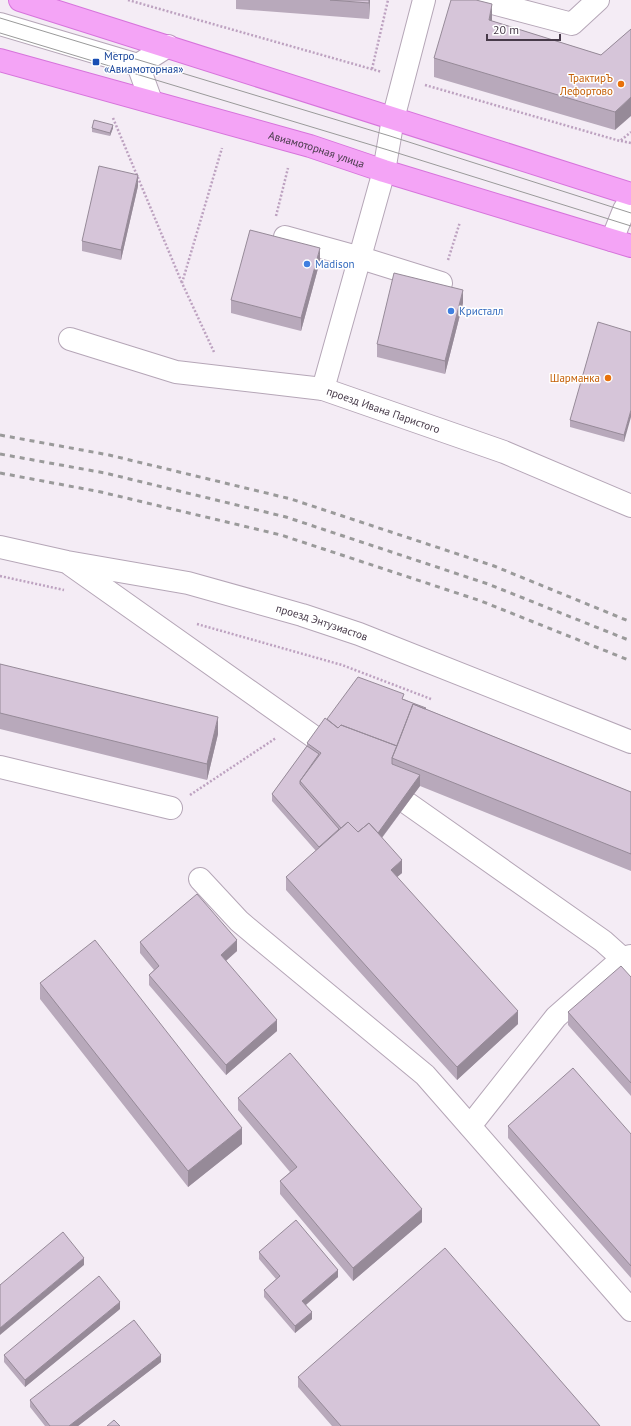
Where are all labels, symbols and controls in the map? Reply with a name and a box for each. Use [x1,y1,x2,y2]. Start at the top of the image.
scale bar [487,16,560,42]
text: 20 m [493,22,519,37]
place label: Метро «Авиамоторная» [104,49,183,76]
marker: Метро «Авиамоторная» [91,57,101,67]
place label: ТрактирЪ Лефортово [559,71,613,98]
marker: ТрактирЪ Лефортово [616,79,626,89]
street label: Авиамоторная улица [267,128,367,171]
place label: Madison [315,257,355,271]
marker: Madison [302,259,312,269]
place label: Кристалл [459,304,503,318]
marker: Кристалл [446,306,456,316]
place label: Шарманка [550,371,600,385]
marker: Шарманка [603,373,613,383]
street label: проезд Ивана Паристого [325,384,442,436]
street label: проезд Энтузиастов [274,601,370,644]

